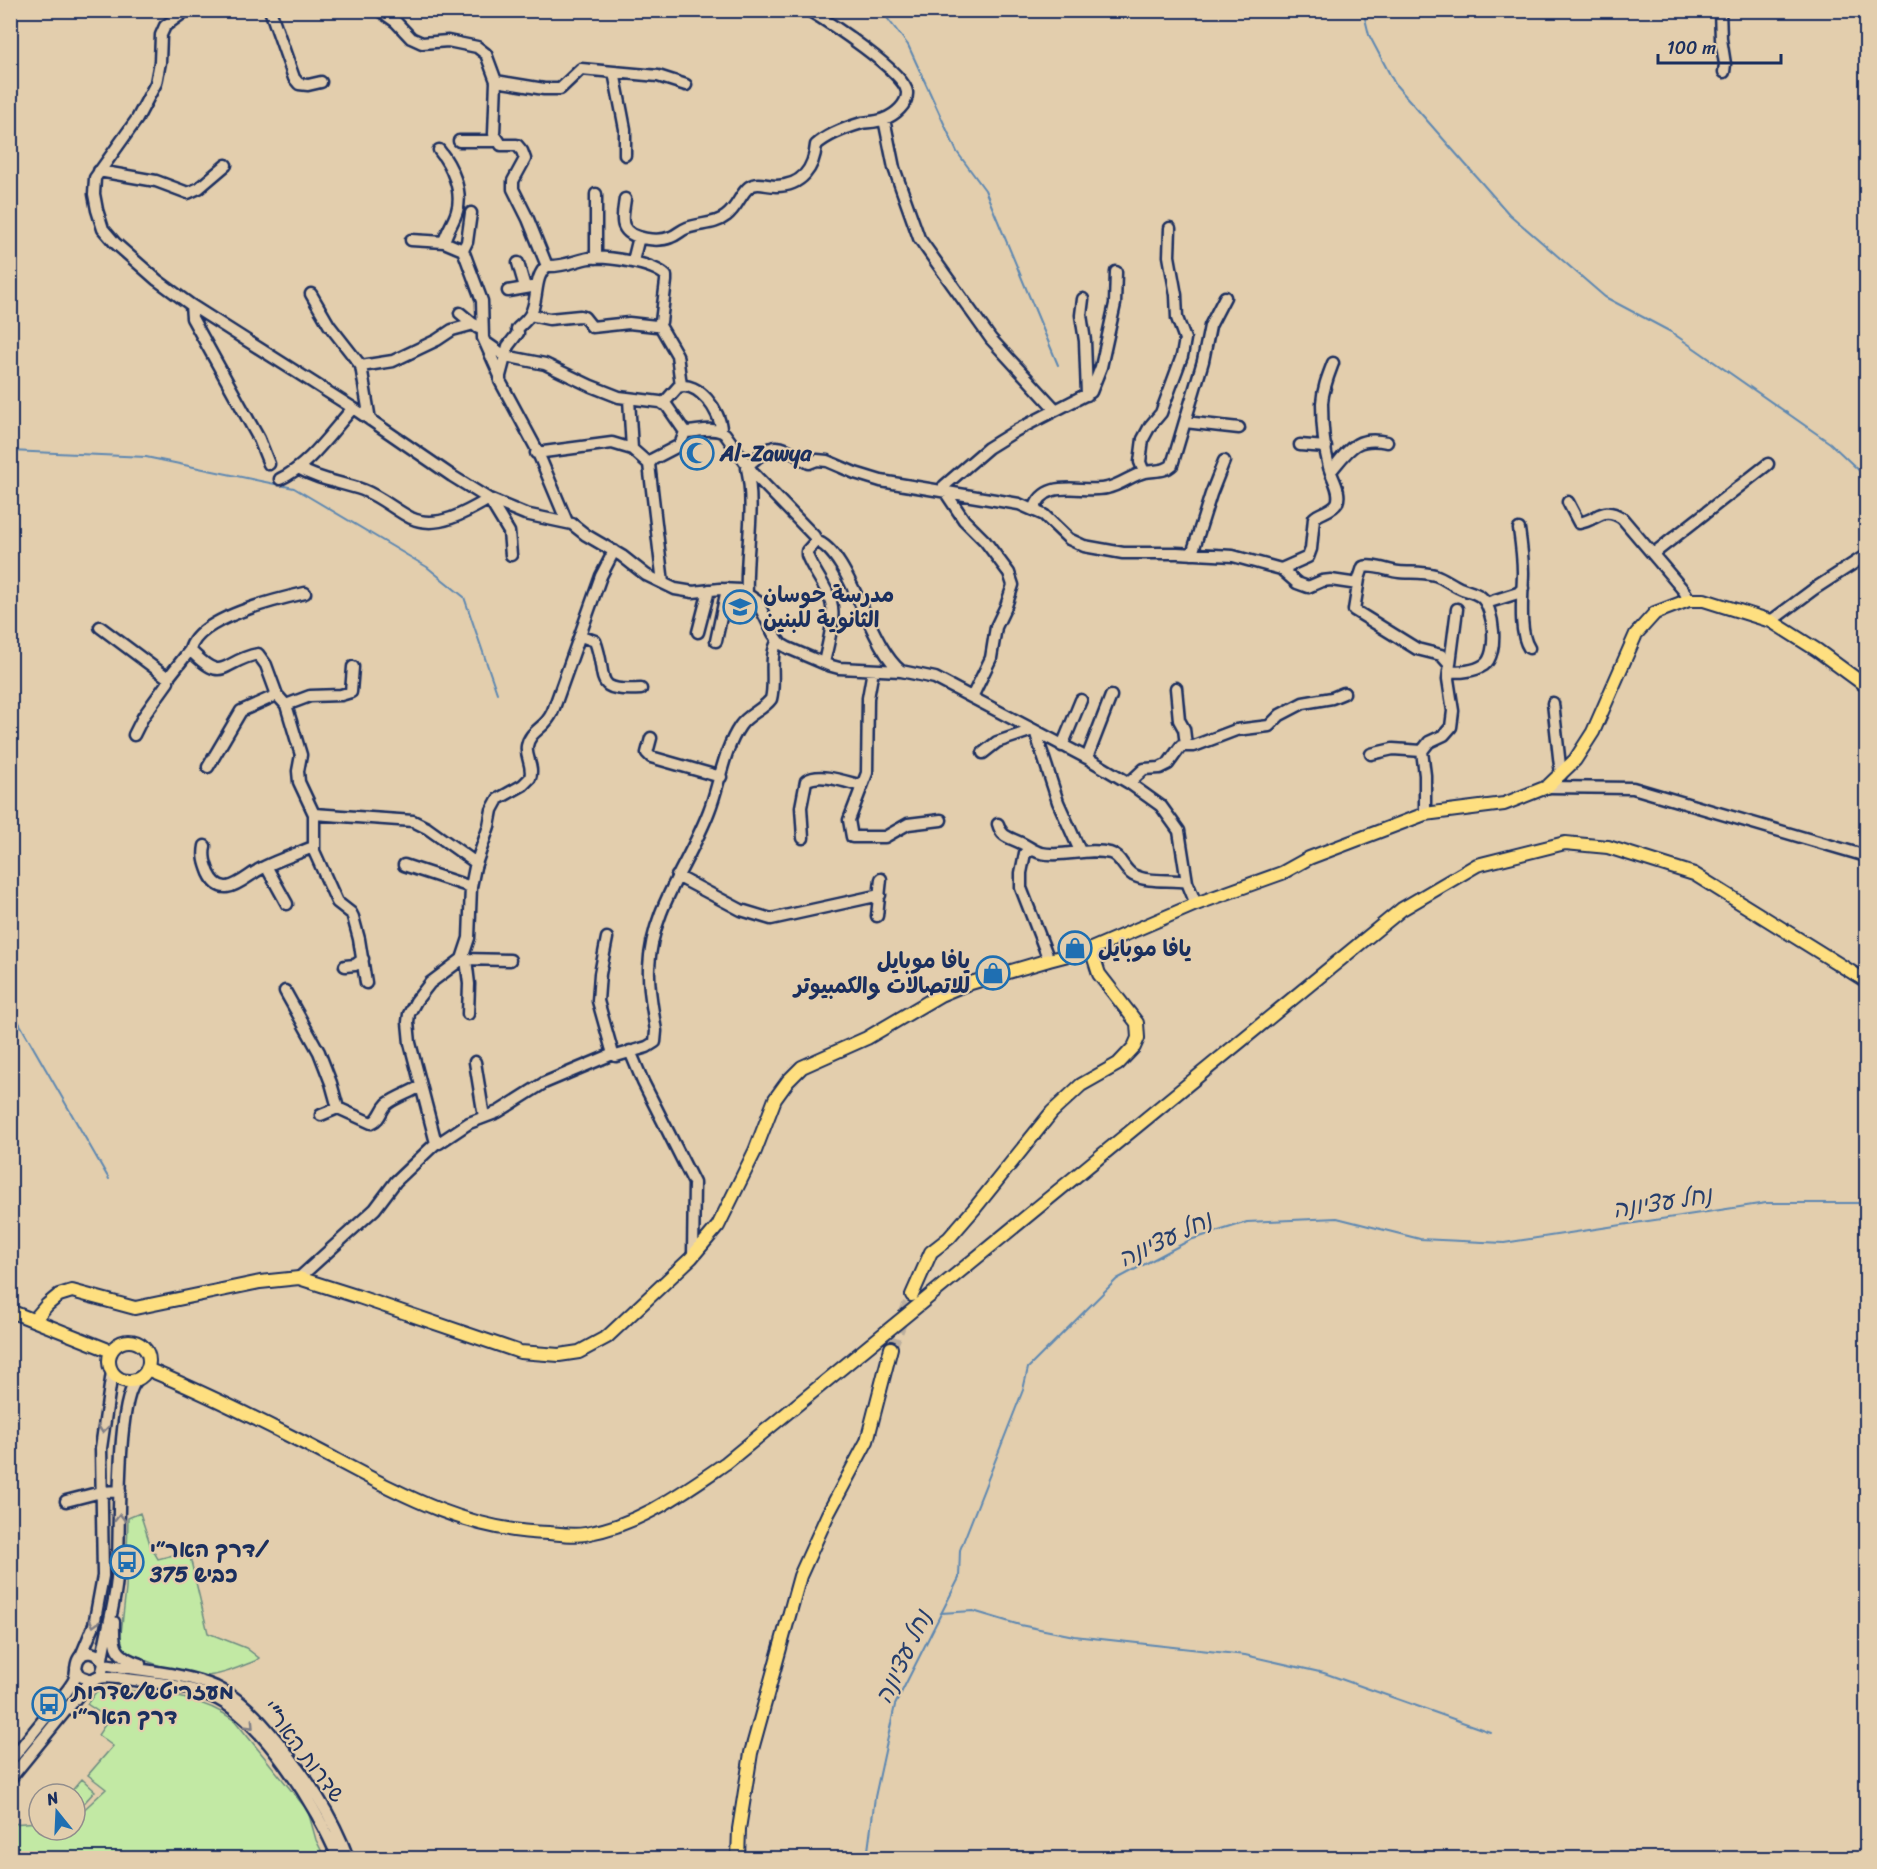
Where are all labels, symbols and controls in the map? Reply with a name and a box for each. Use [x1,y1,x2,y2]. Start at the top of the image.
scale bar [1658,27,1781,65]
text: 100 m [1667,32,1716,64]
place label: Al-Zawya [719,434,812,473]
mosque icon: Al-Zawya [679,435,715,471]
place label: مدرسة حوسان الثانوية للبنين [763,575,894,639]
school or university icon: مدرسة حوسان الثانوية للبنين [722,589,758,625]
place label: يافا موبايل [1098,929,1191,968]
shop icon: يافا موبايل [1057,930,1093,966]
place label: يافا موبايل للاتصالات والكمبيوتر [792,941,970,1005]
shop icon: يافا موبايل للاتصالات والكمبيوتر [975,955,1011,991]
water label: נחל עציונה [1609,1173,1717,1231]
water label: נחל עציונה [1111,1198,1221,1279]
one-way arrow [97,1425,109,1434]
one-way arrow [114,1514,126,1523]
place label: דרך האר״י/ כביש 375 [149,1530,270,1594]
bus stop icon: דרך האר״י/ כביש 375 [109,1544,145,1580]
water label: נחל עציונה [863,1601,944,1711]
one-way arrow [89,1617,101,1628]
place label: מעזריטש/שדרות דרך האר״י [70,1672,234,1736]
bus stop icon: מעזריטש/שדרות דרך האר״י [31,1686,67,1722]
street label: שדרות האר"י [252,1691,356,1811]
one-way arrow [243,1718,254,1728]
north arrow [27,1782,87,1842]
text: N [42,1782,63,1814]

